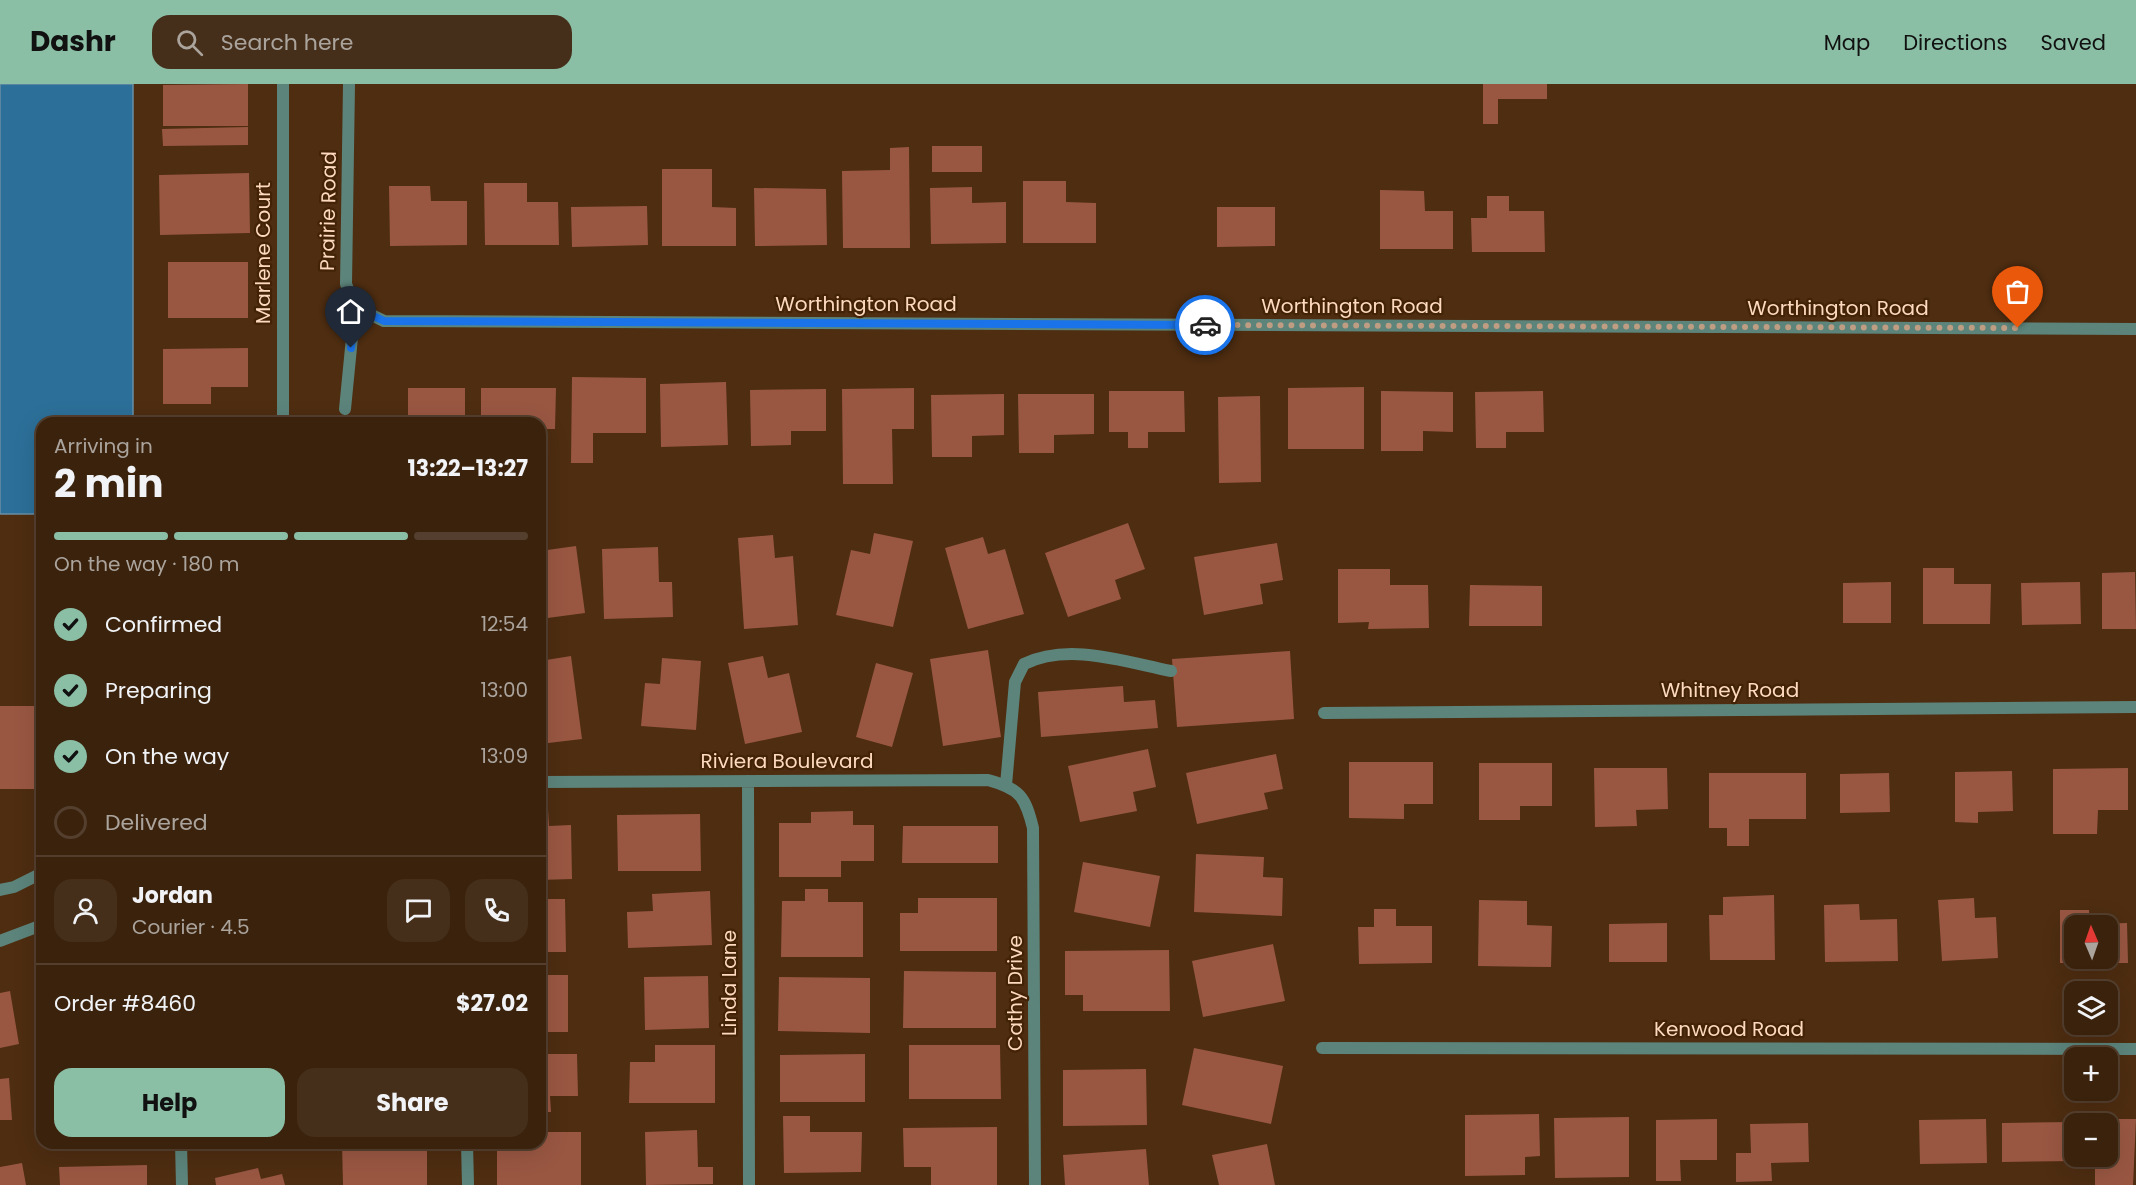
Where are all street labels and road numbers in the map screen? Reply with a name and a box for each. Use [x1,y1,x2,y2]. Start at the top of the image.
street label: Prairie Road [313,151,343,271]
street label: Marlene Court [249,182,277,324]
street label: Worthington Road [775,290,957,318]
street label: Worthington Road [1261,292,1443,320]
street label: Worthington Road [1747,294,1929,322]
street label: Whitney Road [1661,676,1799,704]
street label: Riviera Boulevard [701,747,873,775]
street label: Linda Lane [715,930,743,1036]
street label: Cathy Drive [1001,935,1029,1051]
street label: Kenwood Road [1654,1015,1804,1043]

